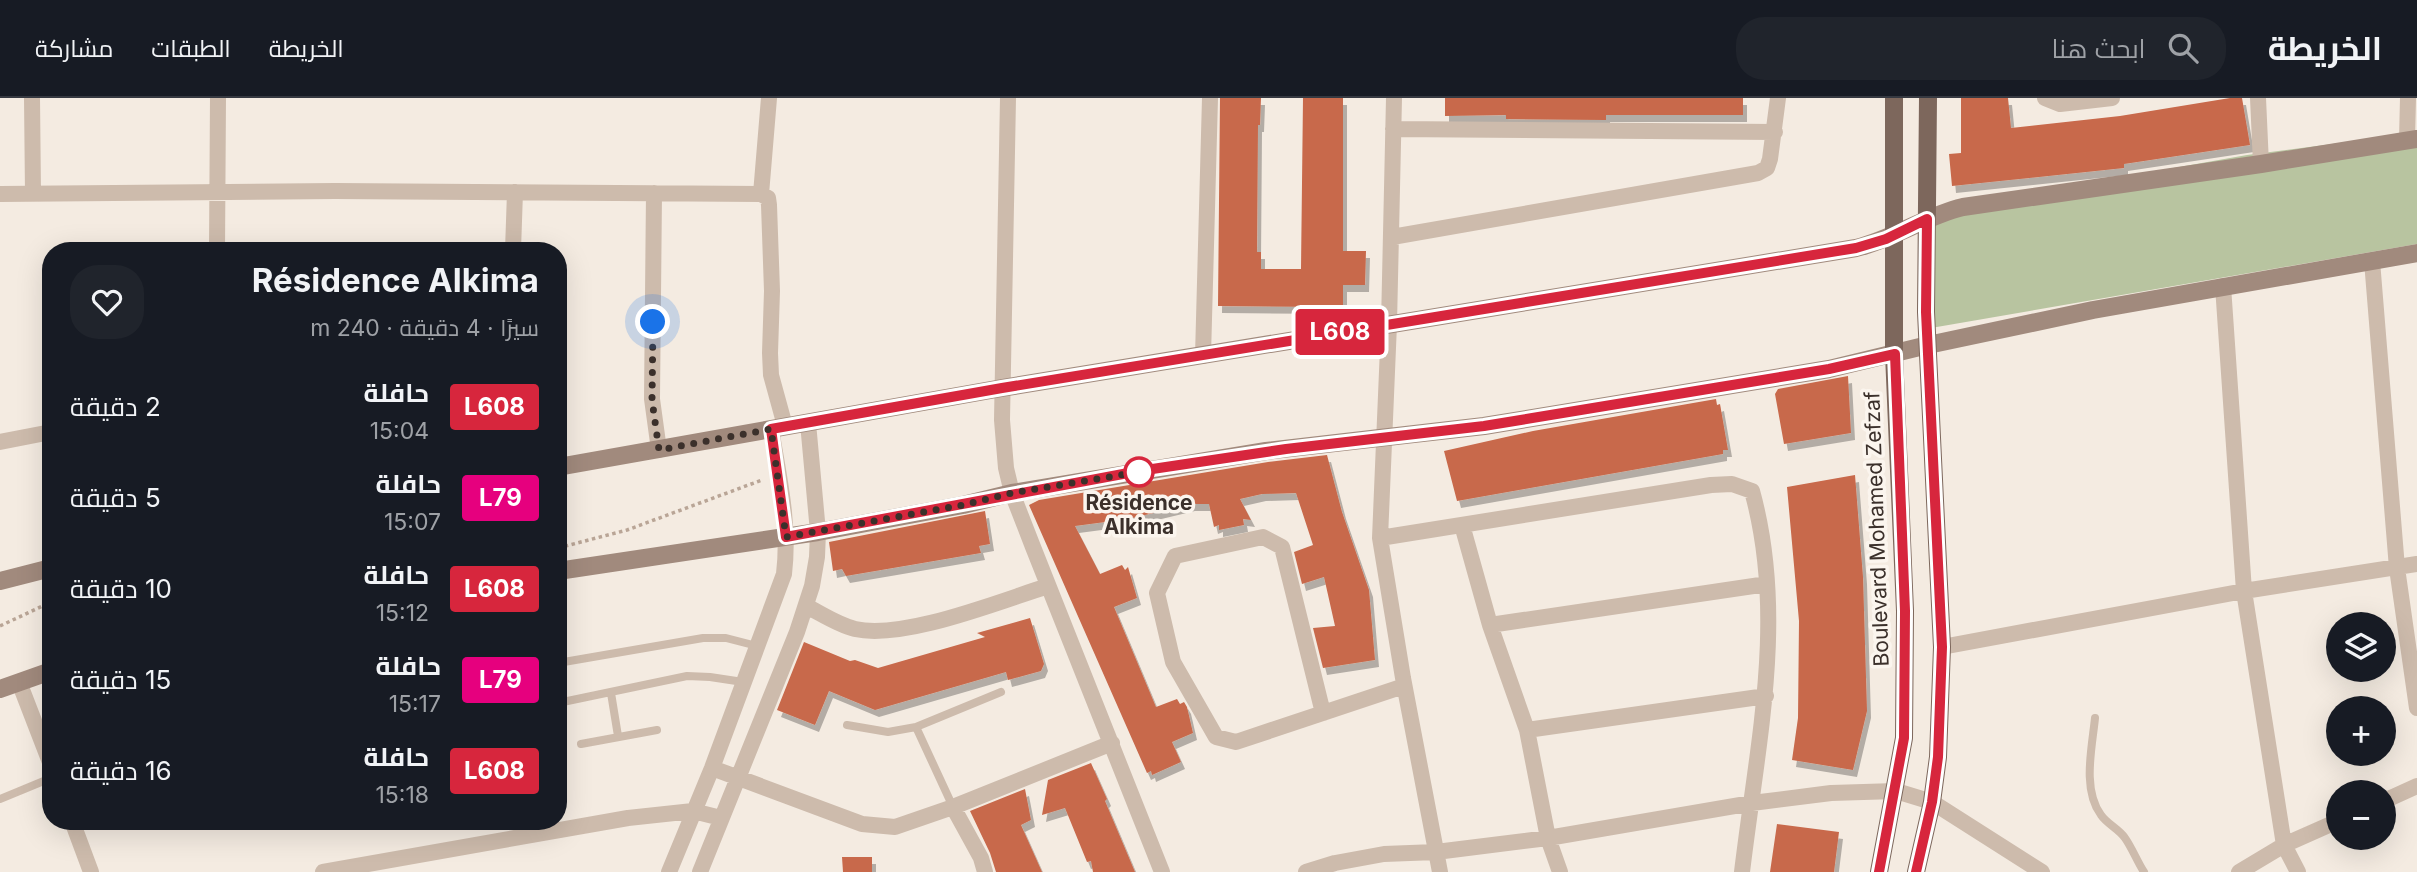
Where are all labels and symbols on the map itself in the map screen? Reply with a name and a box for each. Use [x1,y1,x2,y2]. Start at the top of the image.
your location [635,304,670,339]
line badge: L608 [1291,309,1389,355]
street label: Boulevard Mohamed Zefzaf [1859,391,1894,667]
marker: Résidence Alkima [1124,457,1154,487]
place label: Résidence Alkima [1085,490,1193,539]

